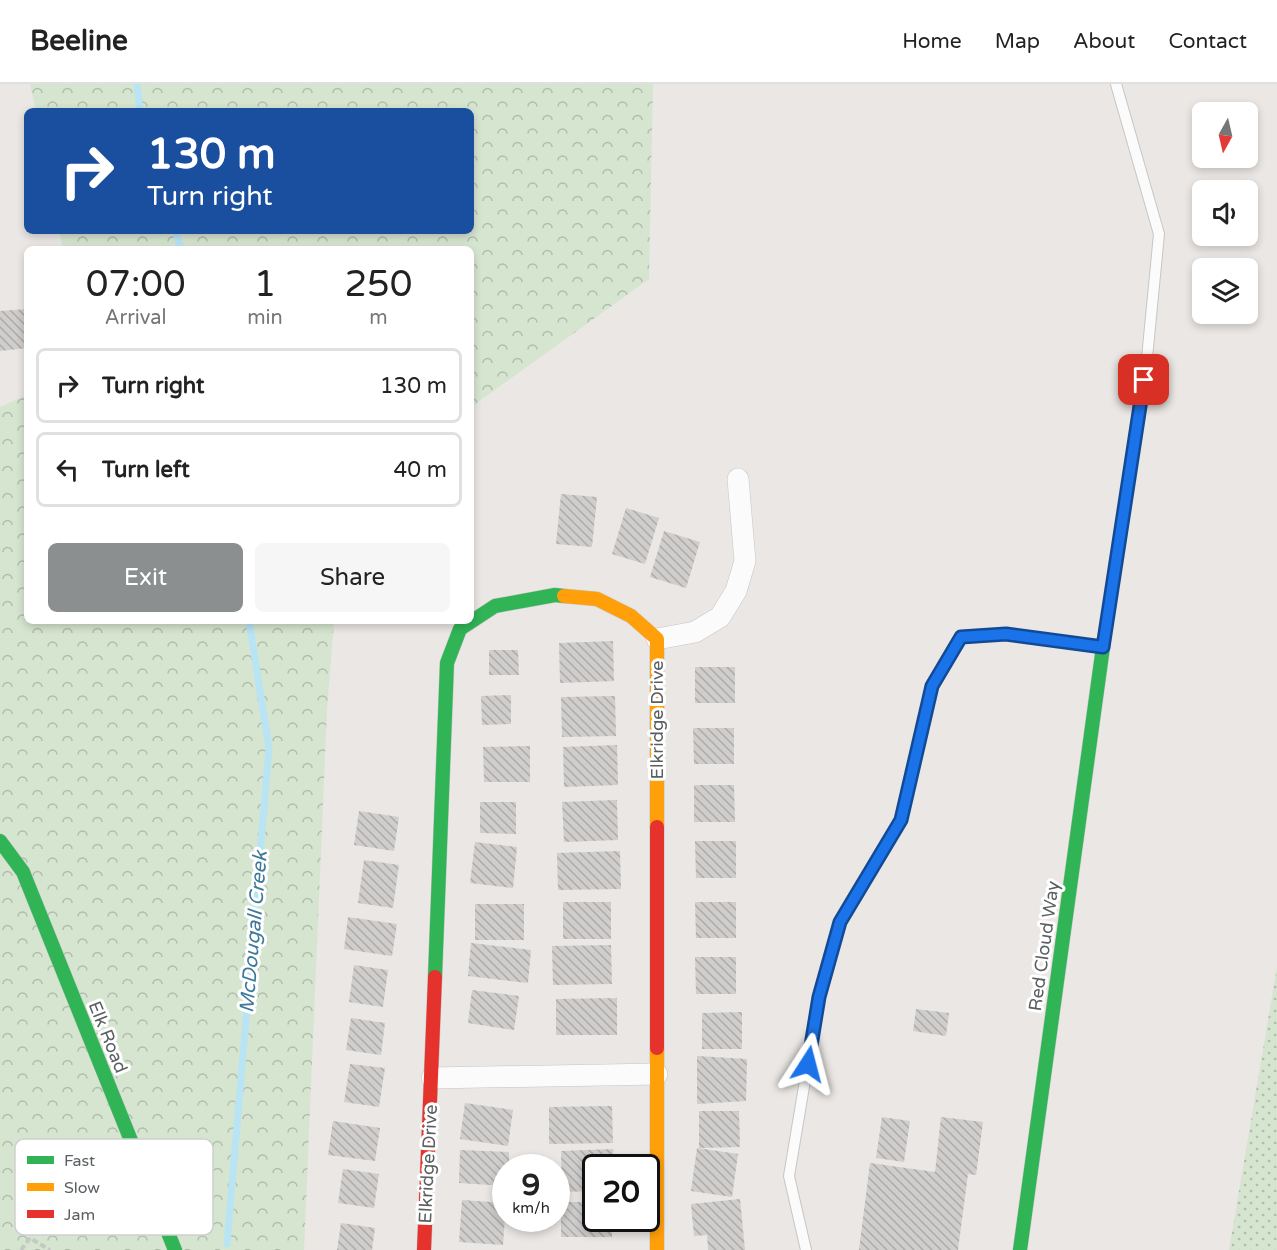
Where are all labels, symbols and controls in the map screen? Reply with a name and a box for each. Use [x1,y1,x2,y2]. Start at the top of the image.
text: Beeline [30,24,128,58]
text: Home [902,29,962,54]
text: Map [995,29,1040,54]
text: About [1073,29,1135,54]
text: Contact [1168,29,1247,54]
north arrow [1192,102,1258,168]
map controls [1192,102,1258,324]
text: 130 m [147,129,276,180]
icon: right [48,132,126,210]
text: Turn right [147,180,273,213]
button: sound [1192,180,1258,246]
button: layers [1192,258,1258,324]
text: 07:00 [86,263,186,306]
text: 1 [254,263,276,306]
text: 250 [344,263,412,306]
text: Arrival [105,306,167,330]
text: min [247,306,283,330]
text: m [369,306,388,330]
pin [1118,354,1169,405]
icon: arrive [1127,363,1160,396]
icon: right [51,369,84,402]
text: Turn right [102,373,204,399]
text: 130 m [380,373,447,399]
icon: left [51,453,84,486]
text: Turn left [102,457,190,483]
text: 40 m [393,457,447,483]
button: Exit [48,543,243,612]
button: Share [255,543,450,612]
street label: Elkridge Drive [646,660,668,780]
water label: McDougall Creek [235,848,273,1014]
street label: Red Cloud Way [1024,879,1064,1012]
street label: Elk Road [84,998,132,1076]
position arrow [776,1032,840,1096]
street label: Elkridge Drive [414,1104,442,1224]
legend [15,1139,213,1235]
text: Fast [64,1151,95,1171]
speed limit sign: 20 [582,1154,660,1232]
text: 9 [522,1167,540,1204]
text: Slow [64,1178,100,1198]
text: km/h [512,1199,550,1217]
text: Jam [64,1205,95,1225]

